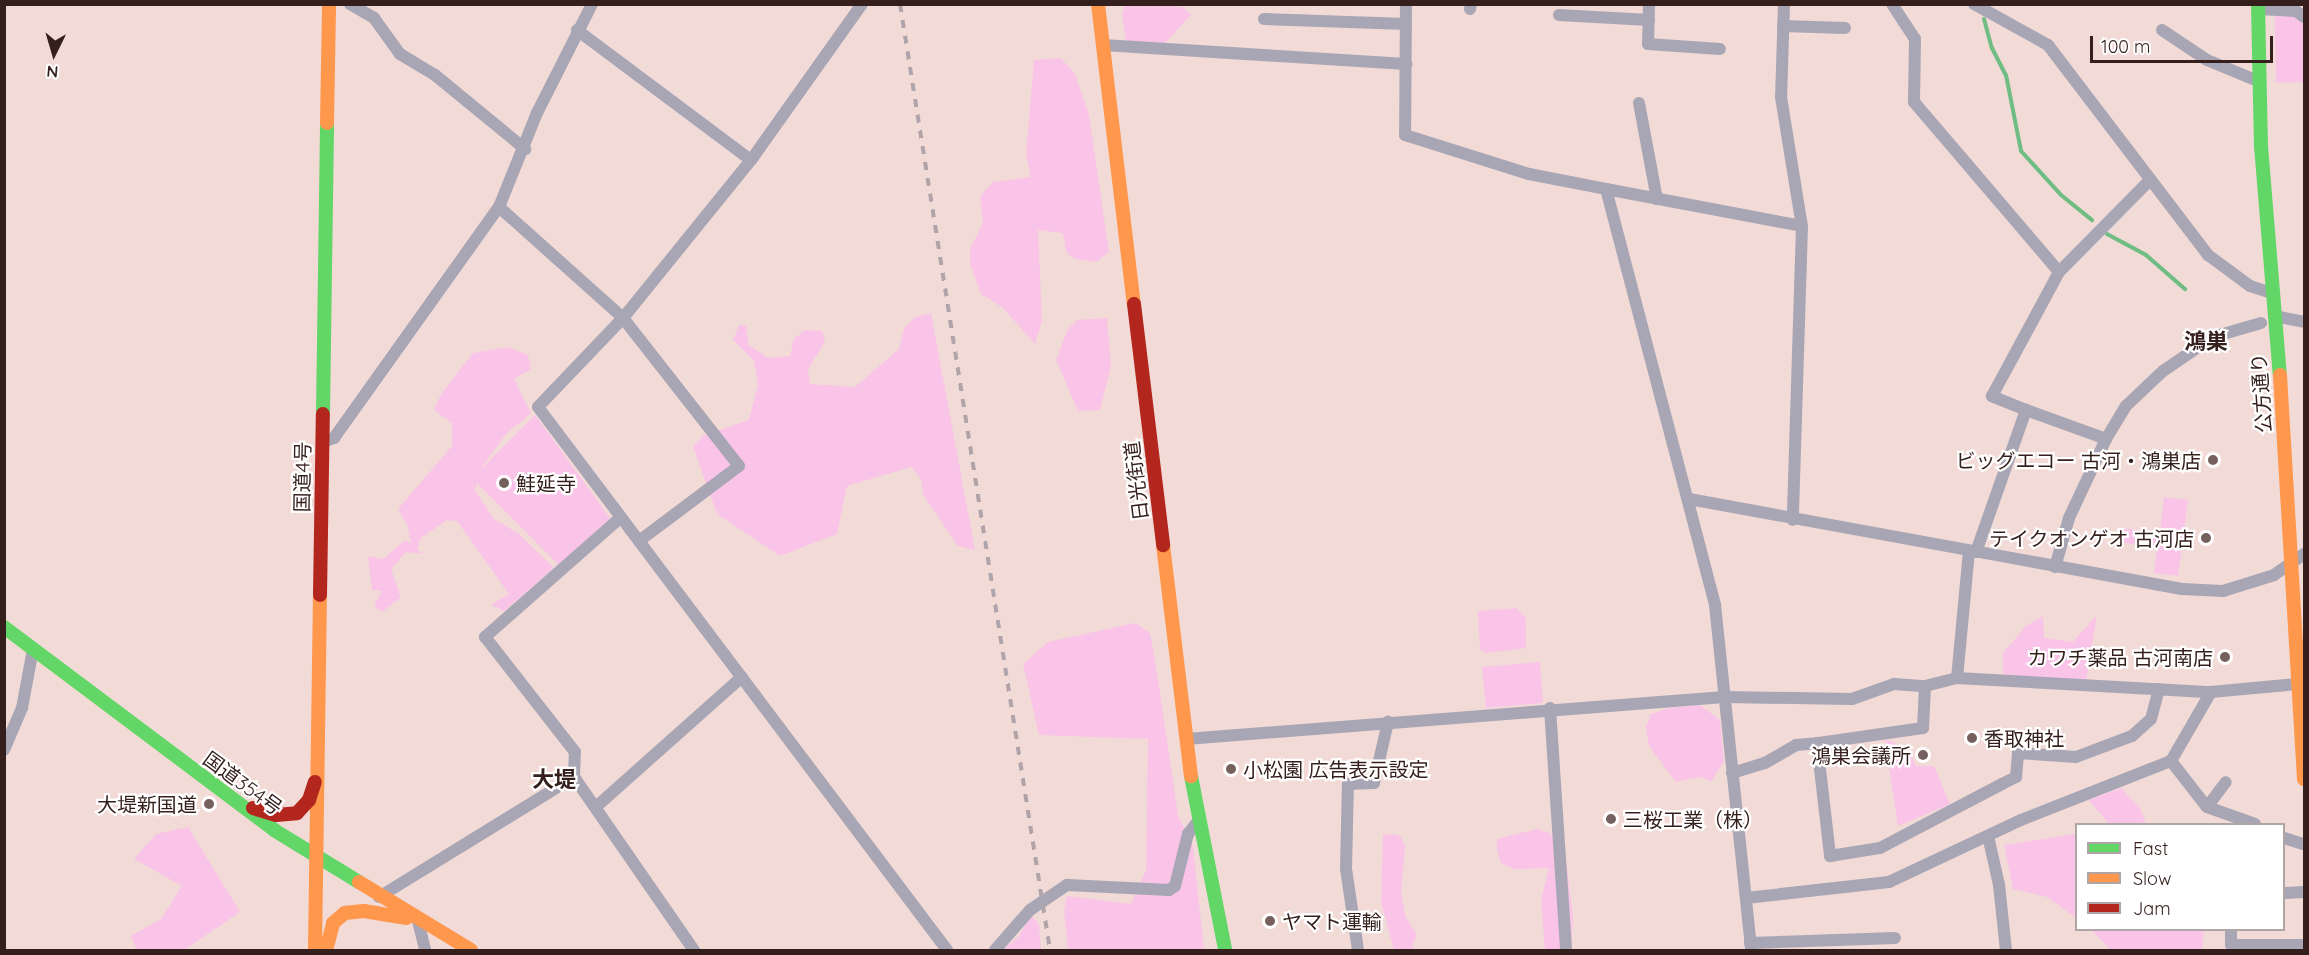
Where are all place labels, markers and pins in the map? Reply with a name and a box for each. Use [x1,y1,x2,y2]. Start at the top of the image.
place label: ビッグエコー 古河・鴻巣店 [1956,448,2201,472]
marker: ビッグエコー 古河・鴻巣店 [2206,453,2220,467]
place label: 鮭延寺 [516,471,576,495]
marker: 鮭延寺 [497,476,511,490]
place label: テイクオンゲオ 古河店 [1989,526,2194,550]
marker: テイクオンゲオ 古河店 [2199,531,2213,545]
place label: カワチ薬品 古河南店 [2028,645,2213,669]
marker: カワチ薬品 古河南店 [2218,650,2232,664]
place label: 香取神社 [1984,726,2064,750]
marker: 香取神社 [1965,731,1979,745]
place label: 鴻巣会議所 [1811,743,1911,767]
marker: 鴻巣会議所 [1916,748,1930,762]
place label: 小松園 広告表示設定 [1243,757,1428,781]
marker: 小松園 広告表示設定 [1224,762,1238,776]
place label: 大堤新国道 [97,792,197,816]
marker: 大堤新国道 [202,797,216,811]
place label: 三桜工業（株） [1623,807,1763,831]
marker: 三桜工業（株） [1604,812,1618,826]
place label: ヤマト運輸 [1282,909,1382,933]
marker: ヤマト運輸 [1263,914,1277,928]

